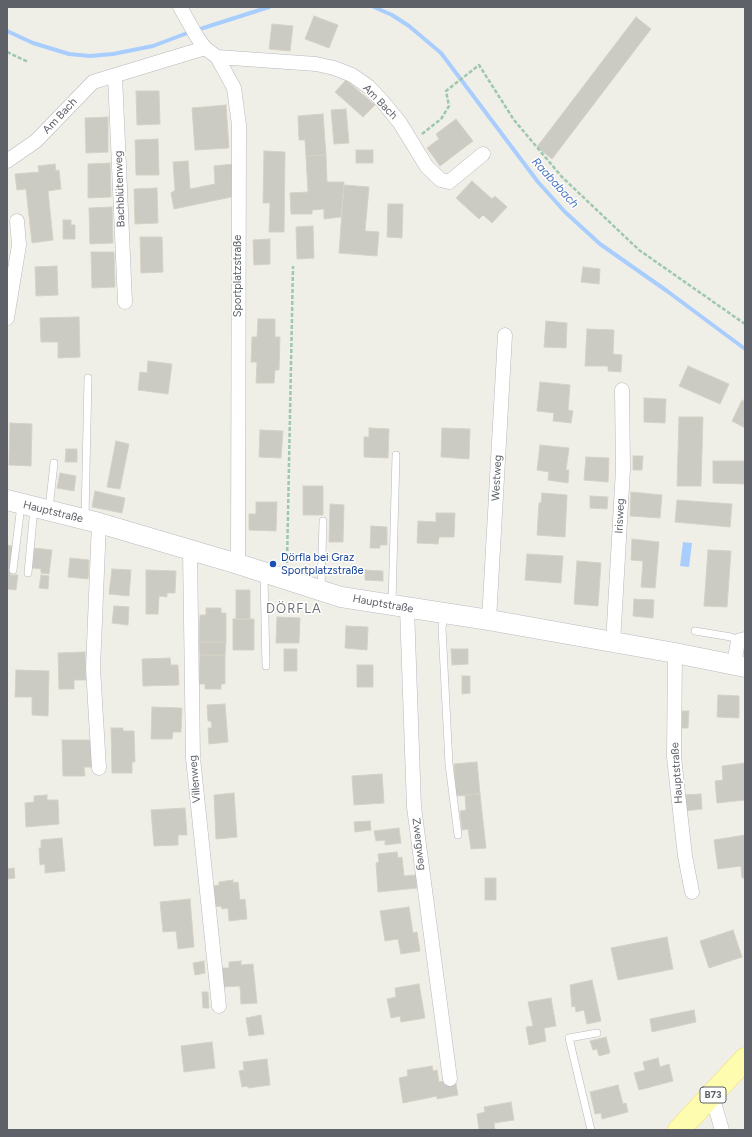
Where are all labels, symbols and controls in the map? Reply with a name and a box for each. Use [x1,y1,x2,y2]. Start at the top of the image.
street label: Am Bach [360,82,400,122]
street label: Am Bach [40,95,80,137]
street label: Bachblütenweg [112,151,128,227]
water label: Raababach [529,155,581,211]
street label: Sportplatzstraße [231,235,245,317]
street label: Westweg [489,455,505,501]
street label: Hauptstraße [22,498,84,526]
street label: Irisweg [612,498,628,534]
place label: Dörfla bei Graz Sportplatzstraße [281,551,363,577]
marker: Dörfla bei Graz Sportplatzstraße [268,559,278,569]
street label: Hauptstraße [352,592,414,616]
district label: DÖRFLA [266,601,322,617]
street label: Hauptstraße [668,742,686,804]
street label: Villenweg [186,754,204,804]
street label: Zwergweg [409,817,429,871]
road number: B73 [700,1087,726,1103]

